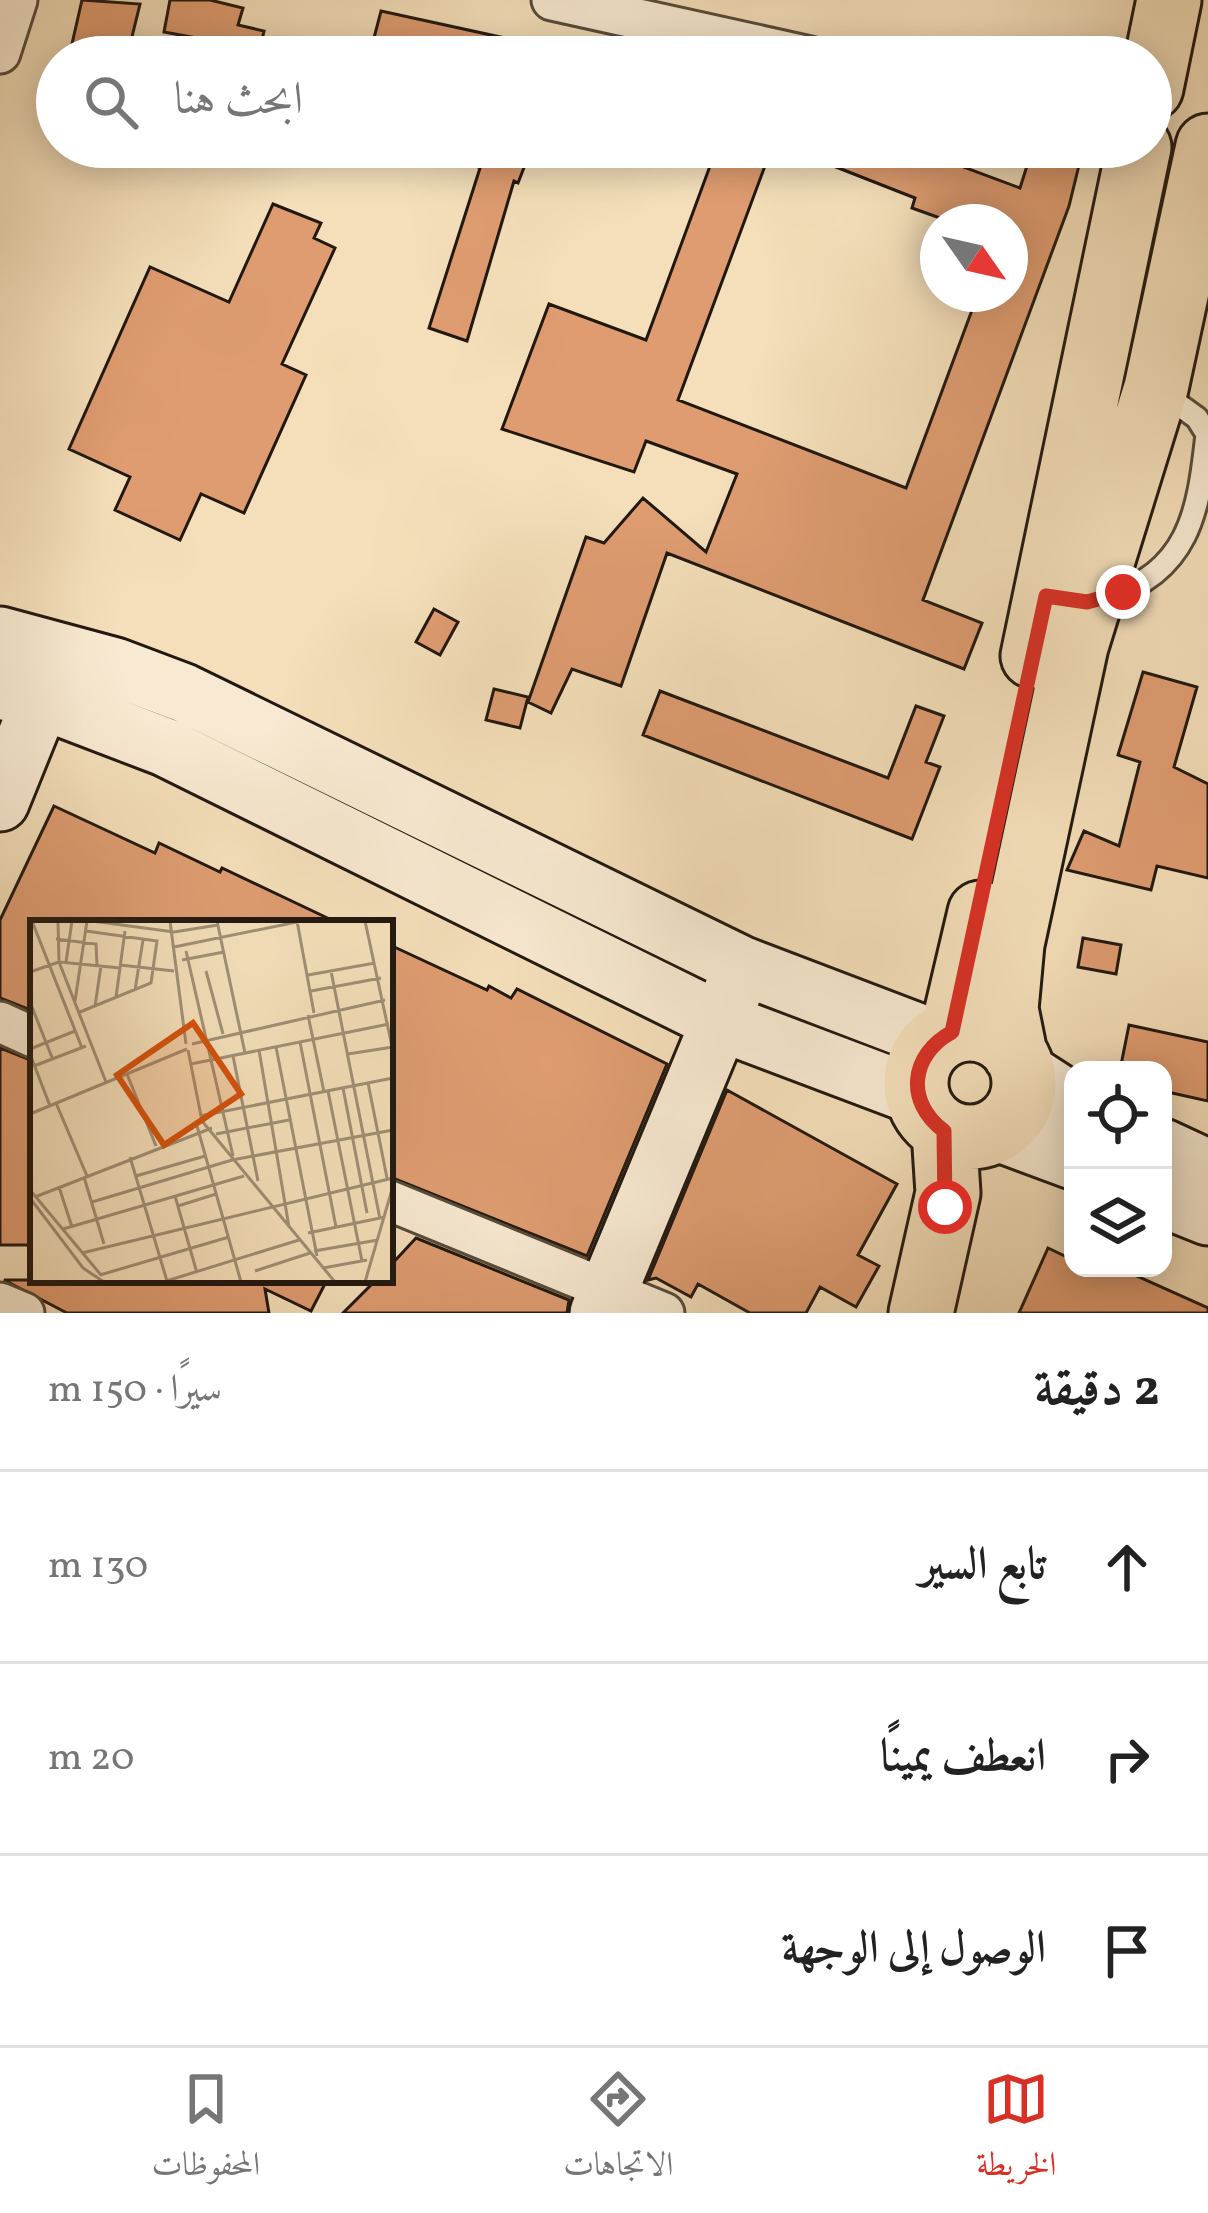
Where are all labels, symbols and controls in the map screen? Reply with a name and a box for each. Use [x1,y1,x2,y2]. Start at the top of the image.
search box [36,36,1172,168]
icon: search [78,69,144,135]
text: ابحث هنا [174,70,303,133]
north arrow [920,204,1028,312]
route end [1096,565,1150,619]
inset map [30,920,393,1283]
map controls [1064,1061,1172,1277]
button: locate [1064,1061,1172,1169]
button: layers [1064,1169,1172,1277]
route start [918,1180,972,1234]
text: 2 دقيقة [1034,1355,1160,1426]
text: سيرًا · 150 m [48,1364,222,1418]
icon: ahead [1094,1534,1160,1600]
text: تابع السير [920,1535,1046,1598]
text: 130 m [48,1540,148,1594]
icon: right [1094,1726,1160,1792]
text: انعطف يمينًا [880,1727,1046,1790]
text: 20 m [48,1732,134,1786]
icon: arrive [1094,1918,1160,1984]
text: الوصول إلى الوجهة [781,1919,1046,1982]
tab: المحفوظات [151,2066,260,2196]
tab: الاتجاهات [563,2066,673,2196]
tab: الخريطة [976,2066,1057,2196]

